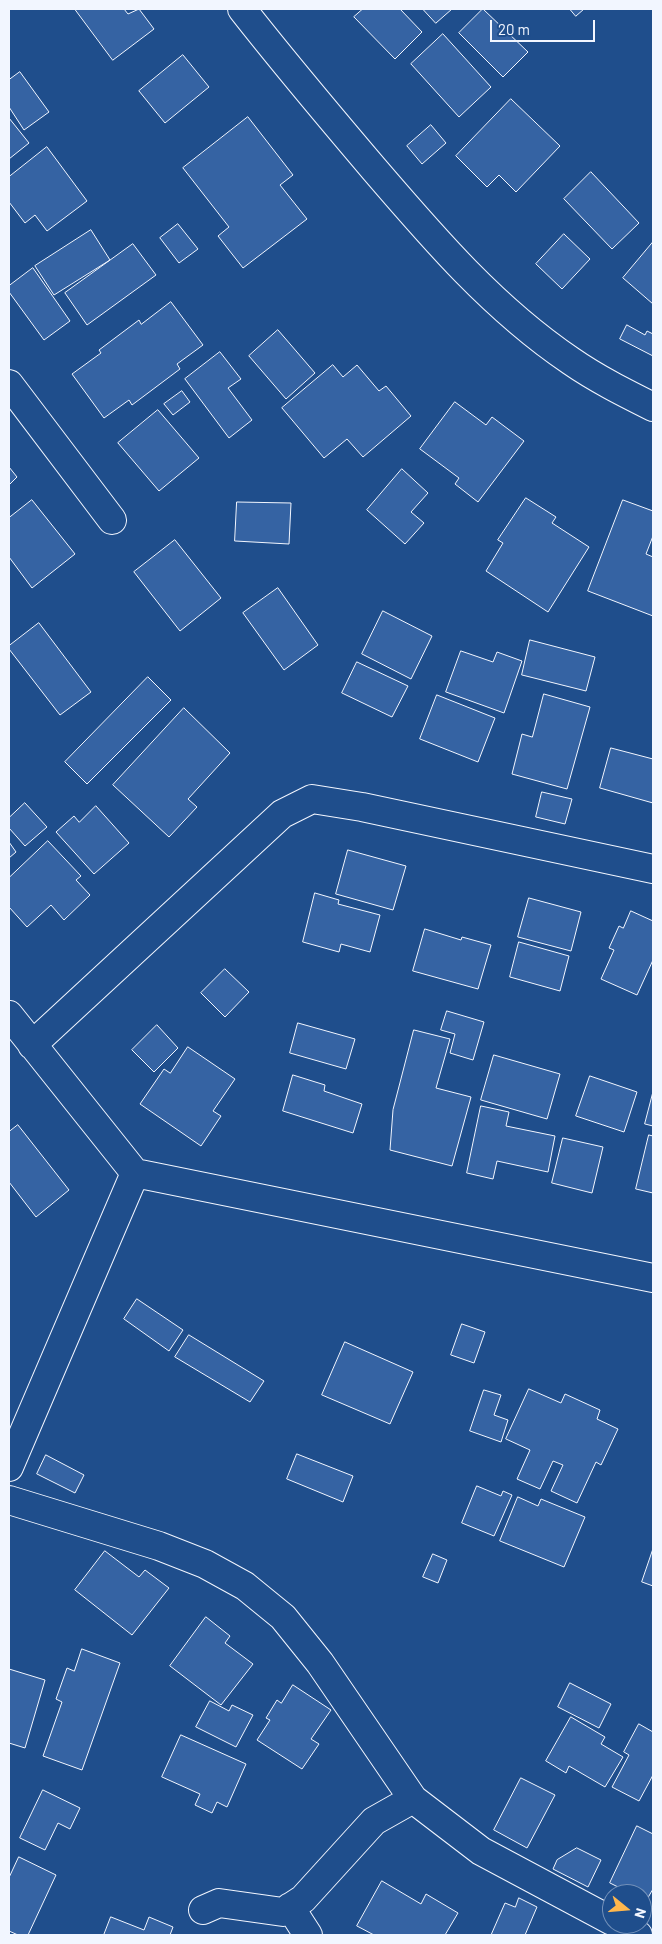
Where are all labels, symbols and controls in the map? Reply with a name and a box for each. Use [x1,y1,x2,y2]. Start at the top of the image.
scale bar [492,10,597,42]
text: 20 m [498,20,530,38]
north arrow [602,1884,652,1934]
text: N [631,1906,650,1920]

